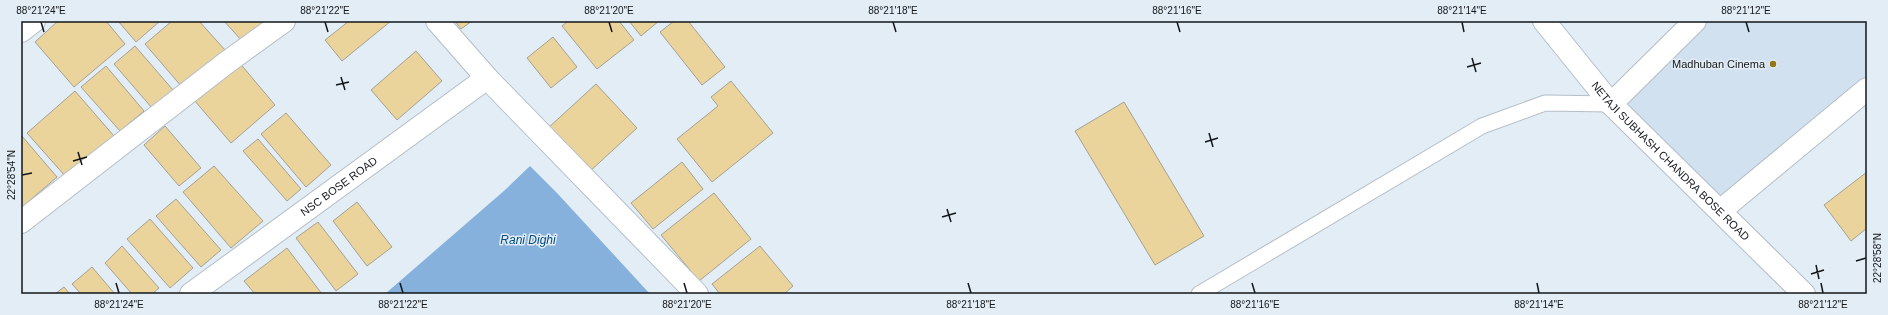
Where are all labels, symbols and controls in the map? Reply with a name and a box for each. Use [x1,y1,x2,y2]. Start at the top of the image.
text: 88°21'24"E [16,5,66,16]
text: 88°21'22"E [300,5,350,16]
text: 88°21'20"E [584,5,634,16]
text: 88°21'18"E [868,5,918,16]
text: 88°21'16"E [1152,5,1202,16]
text: 88°21'14"E [1437,5,1487,16]
text: 88°21'12"E [1721,5,1771,16]
place label: Madhuban Cinema [1672,58,1766,70]
marker: Madhuban Cinema [1768,59,1778,69]
street label: NETAJI SUBHASH CHANDRA BOSE ROAD [1589,79,1752,243]
text: 22°28'54"N [6,150,17,200]
street label: NSC BOSE ROAD [298,154,379,218]
water label: Rani Dighi [500,233,556,247]
text: 22°28'58"N [1872,233,1883,283]
text: 88°21'24"E [94,299,144,310]
text: 88°21'22"E [378,299,428,310]
text: 88°21'20"E [662,299,712,310]
text: 88°21'18"E [946,299,996,310]
text: 88°21'16"E [1230,299,1280,310]
text: 88°21'14"E [1514,299,1564,310]
text: 88°21'12"E [1798,299,1848,310]

